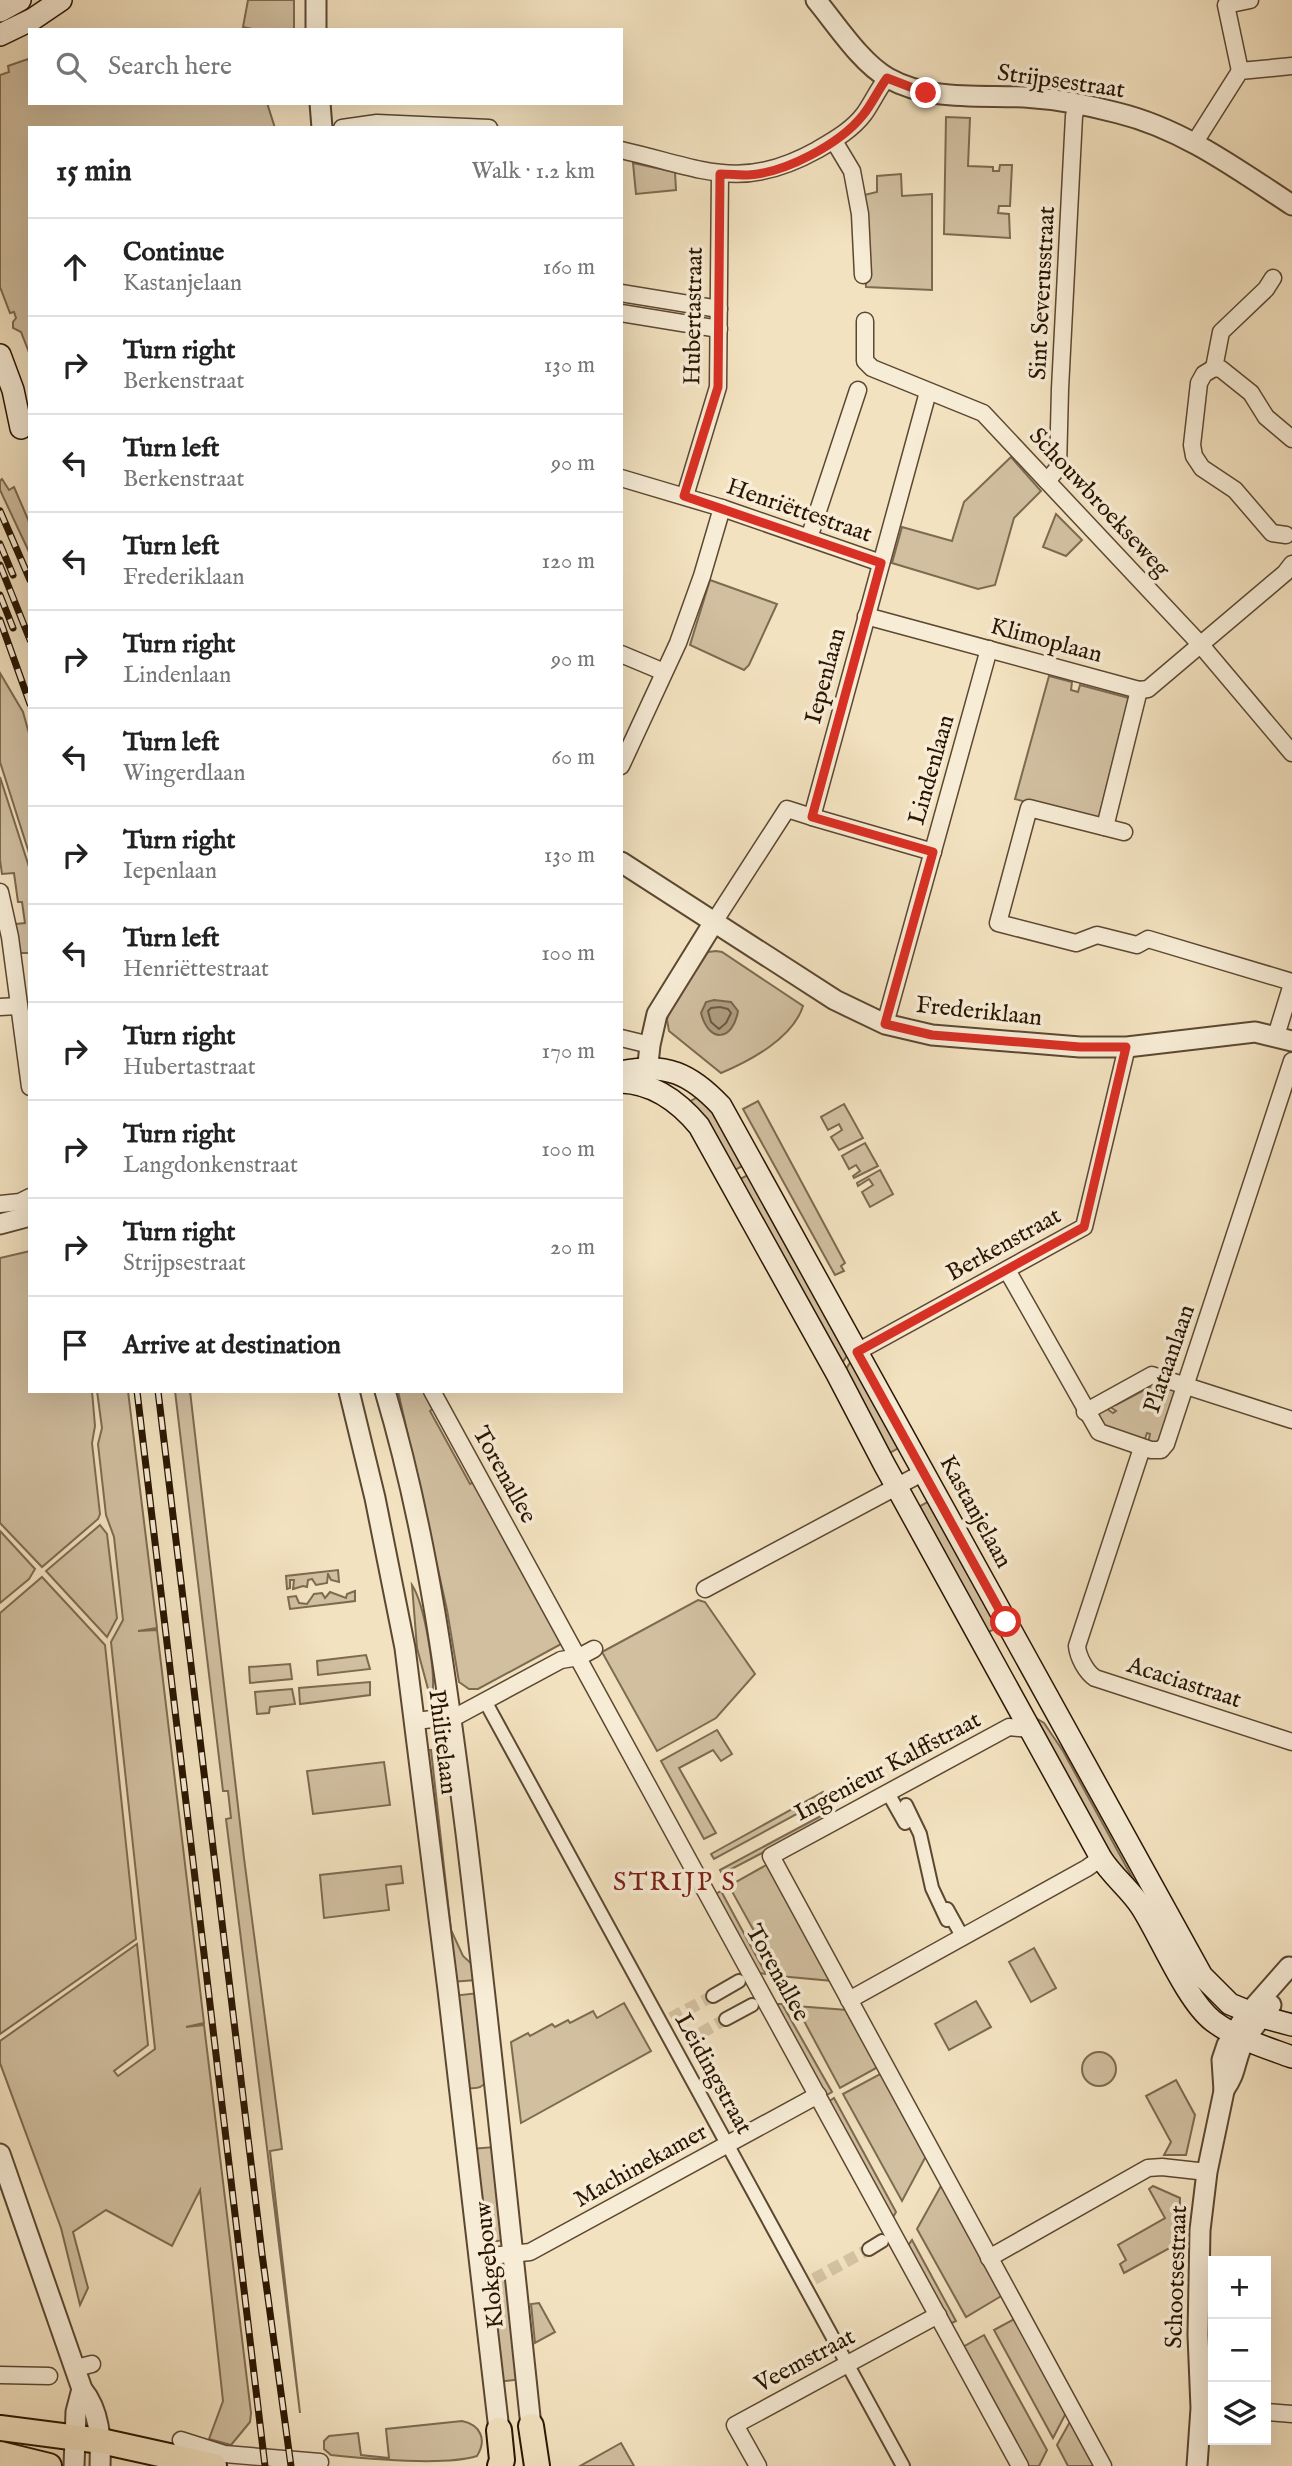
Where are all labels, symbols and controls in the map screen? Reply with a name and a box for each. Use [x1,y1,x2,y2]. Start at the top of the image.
search box [28,28,623,105]
icon: search [52,48,90,86]
text: Search here [108,50,232,83]
street label: Strijpsestraat [995,58,1127,106]
route end [910,77,941,108]
text: 15 min [56,153,132,191]
text: Walk · 1.2 km [471,157,595,186]
street label: Sint Severusstraat [1023,205,1063,381]
text: Continue [123,236,224,269]
street label: Hubertastraat [677,247,711,385]
icon: ahead [56,248,94,286]
text: 160 m [543,253,595,282]
text: Kastanjelaan [123,269,242,298]
text: Turn right [123,334,236,367]
icon: right [56,346,94,384]
text: 130 m [544,351,595,380]
text: Berkenstraat [123,367,244,396]
street label: Schouwbroekseweg [1022,422,1177,585]
text: Turn left [123,432,220,465]
icon: left [56,444,94,482]
text: 90 m [551,449,595,478]
text: Berkenstraat [123,465,244,494]
street label: Henriëttestraat [722,472,876,550]
text: Turn left [123,530,220,563]
icon: left [56,542,94,580]
text: 120 m [542,547,595,576]
text: Frederiklaan [123,563,244,592]
street label: Klimoplaan [987,611,1106,671]
street label: Iepenlaan [798,624,854,727]
text: Turn right [123,628,236,661]
icon: right [56,640,94,678]
text: 90 m [551,645,595,674]
text: Lindenlaan [123,661,231,690]
street label: Lindenlaan [902,711,963,829]
text: Turn left [123,726,220,759]
icon: left [56,738,94,776]
text: 60 m [551,743,595,772]
text: Wingerdlaan [123,759,246,788]
text: Turn right [123,824,236,857]
icon: right [56,836,94,874]
text: 130 m [544,841,595,870]
text: Iepenlaan [123,857,217,886]
text: Turn left [123,922,220,955]
icon: left [56,934,94,972]
text: 100 m [541,939,595,968]
text: Henriëttestraat [123,955,269,984]
street label: Frederiklaan [914,990,1044,1034]
text: Turn right [123,1020,236,1053]
icon: right [56,1032,94,1070]
text: 170 m [542,1037,595,1066]
text: Hubertastraat [123,1053,256,1082]
text: Turn right [123,1118,236,1151]
icon: right [56,1130,94,1168]
text: 100 m [541,1135,595,1164]
text: Langdonkenstraat [123,1151,298,1180]
street label: Berkenstraat [941,1201,1067,1289]
text: Turn right [123,1216,236,1249]
icon: right [56,1228,94,1266]
text: 20 m [550,1233,595,1262]
text: Strijpsestraat [123,1249,246,1278]
street label: Plataanlaan [1137,1300,1203,1417]
icon: arrive [56,1326,94,1364]
text: Arrive at destination [123,1329,341,1362]
street label: Torenallee [465,1421,543,1529]
street label: Kastanjelaan [931,1450,1019,1574]
route start [990,1606,1021,1637]
street label: Acaciastraat [1122,1650,1245,1716]
street label: Philitelaan [420,1688,464,1796]
street label: Ingenieur Kalffstraat [789,1705,987,1829]
district label: STRIJP S [613,1866,737,1899]
street label: Torenallee [738,1919,816,2027]
street label: Leidingstraat [667,2008,759,2140]
street label: Machinekamer [569,2117,713,2215]
street label: Klokgebouw [468,2199,512,2330]
street label: Schootsestraat [1159,2205,1195,2349]
map controls [1208,2256,1271,2445]
button: + [1208,2256,1271,2319]
button: − [1208,2319,1271,2382]
street label: Veemstraat [748,2322,861,2401]
button: layers [1208,2382,1271,2445]

